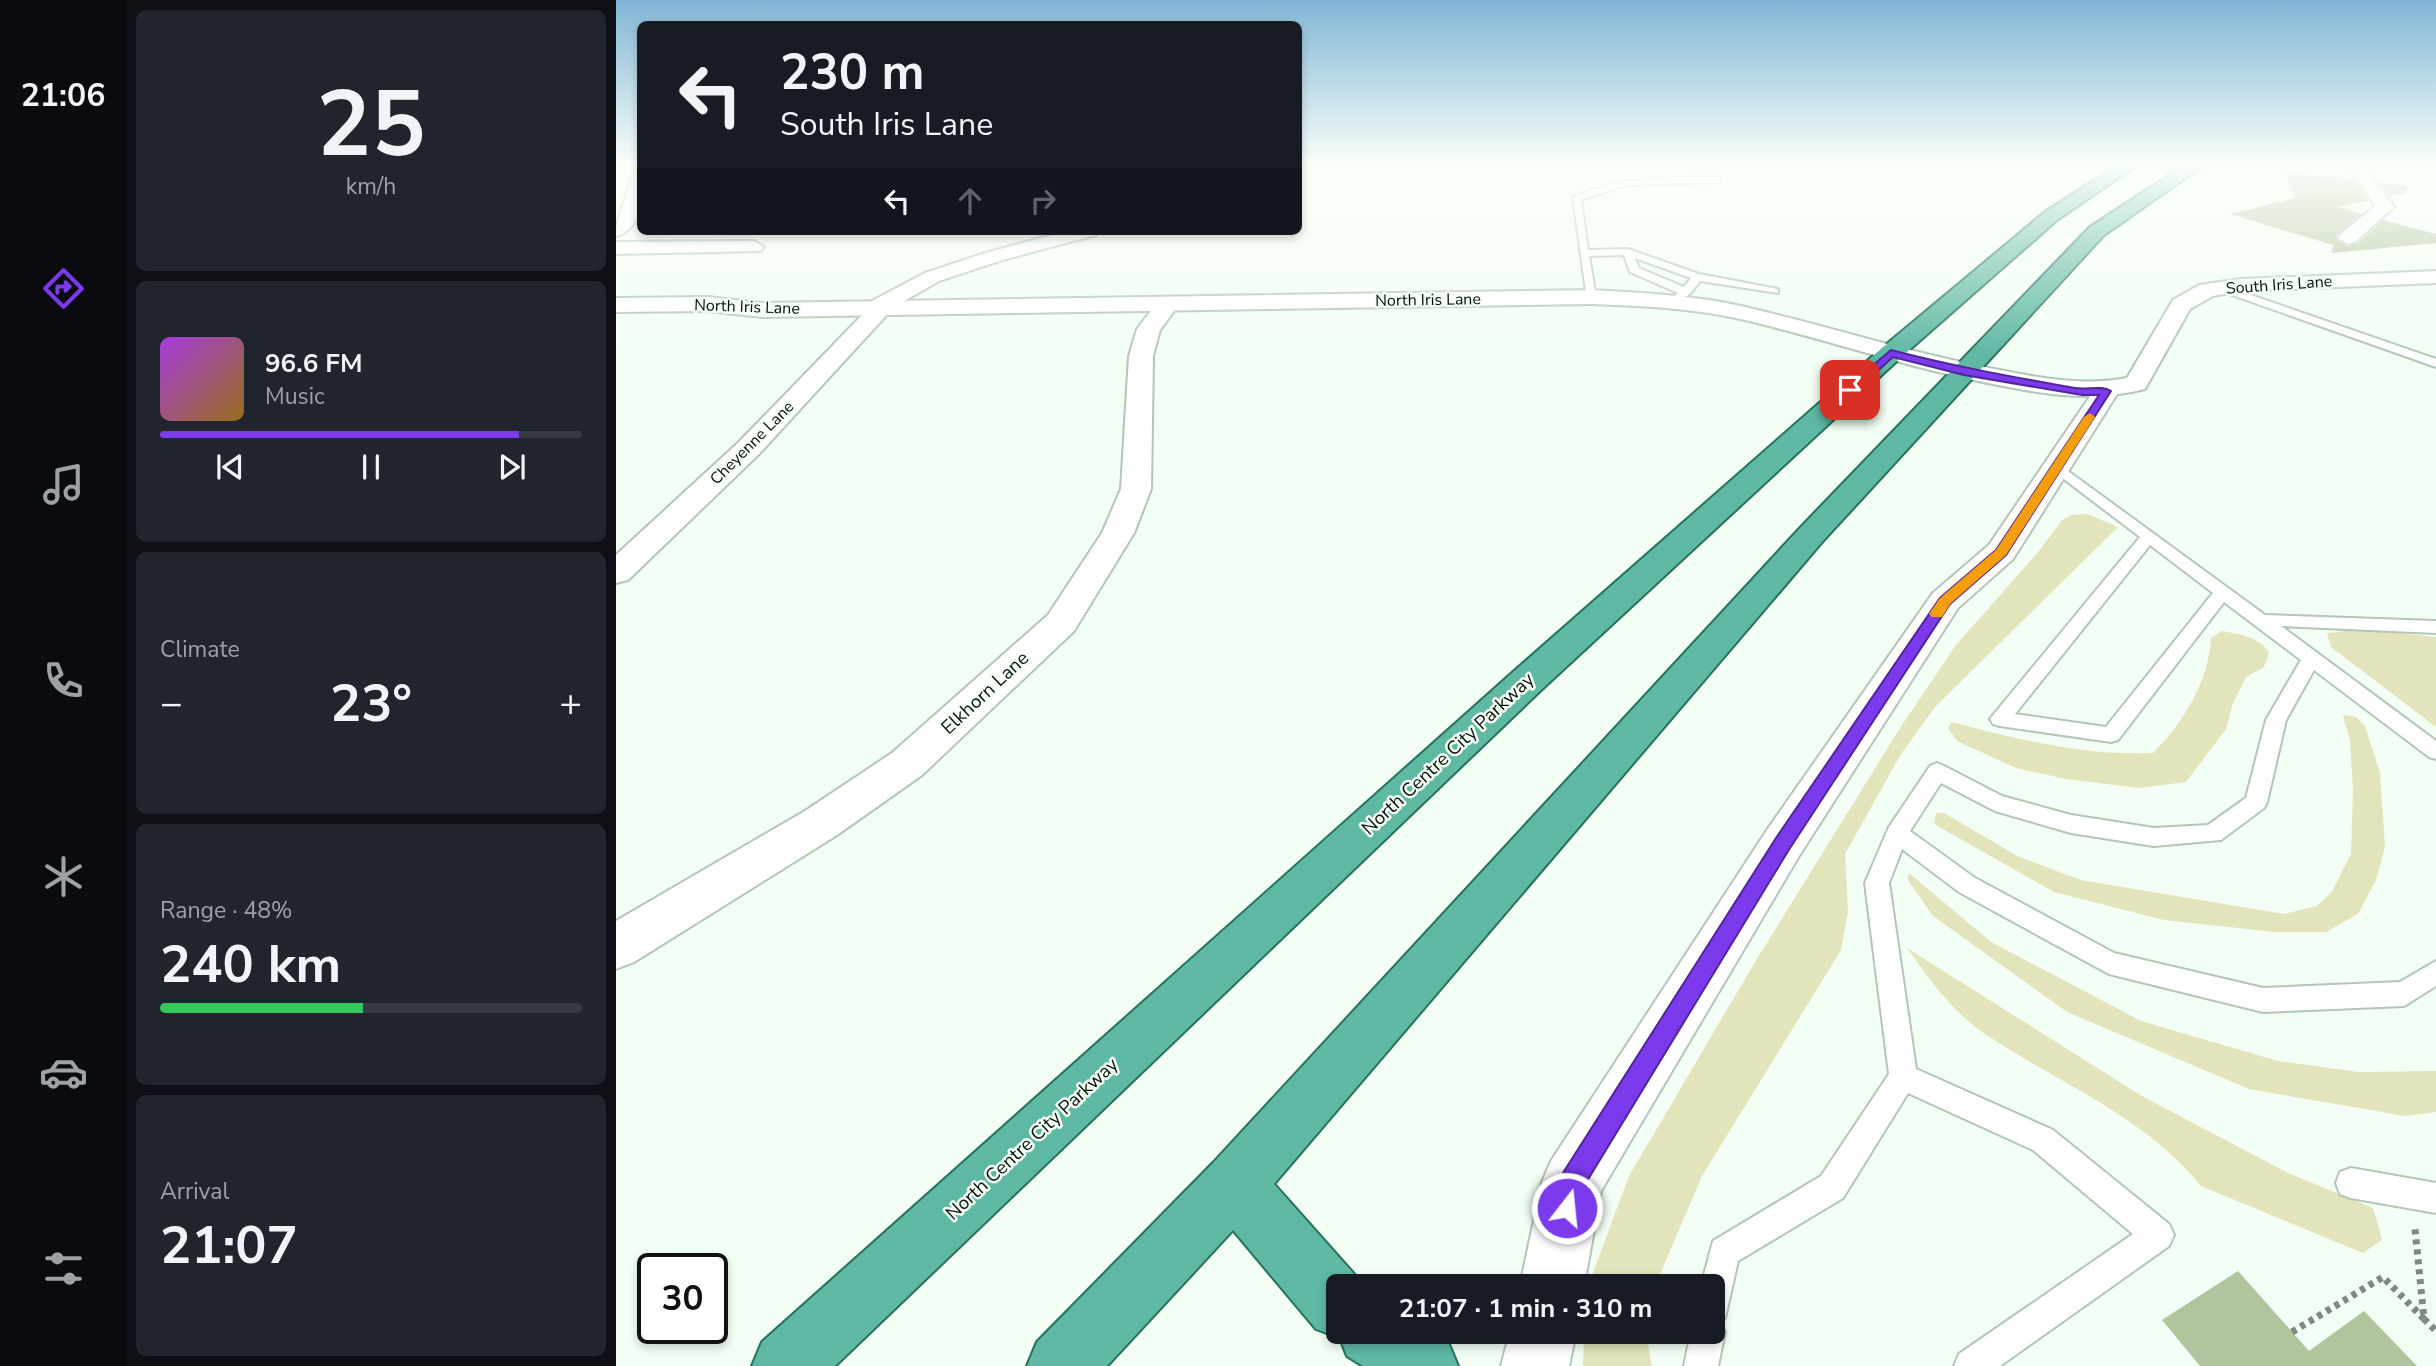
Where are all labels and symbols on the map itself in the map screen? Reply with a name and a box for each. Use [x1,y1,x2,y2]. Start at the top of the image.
street label: South Iris Lane [2225,270,2333,300]
street label: North Iris Lane [1375,288,1481,312]
street label: North Iris Lane [694,294,800,320]
pin [1820,360,1880,420]
street label: Cheyenne Lane [705,396,799,490]
street label: Elkhorn Lane [935,646,1035,740]
street label: North Centre City Parkway [1356,667,1540,841]
street label: North Centre City Parkway [940,1052,1124,1226]
position arrow [1530,1171,1604,1245]
speed limit sign: 30 [637,1253,728,1344]

